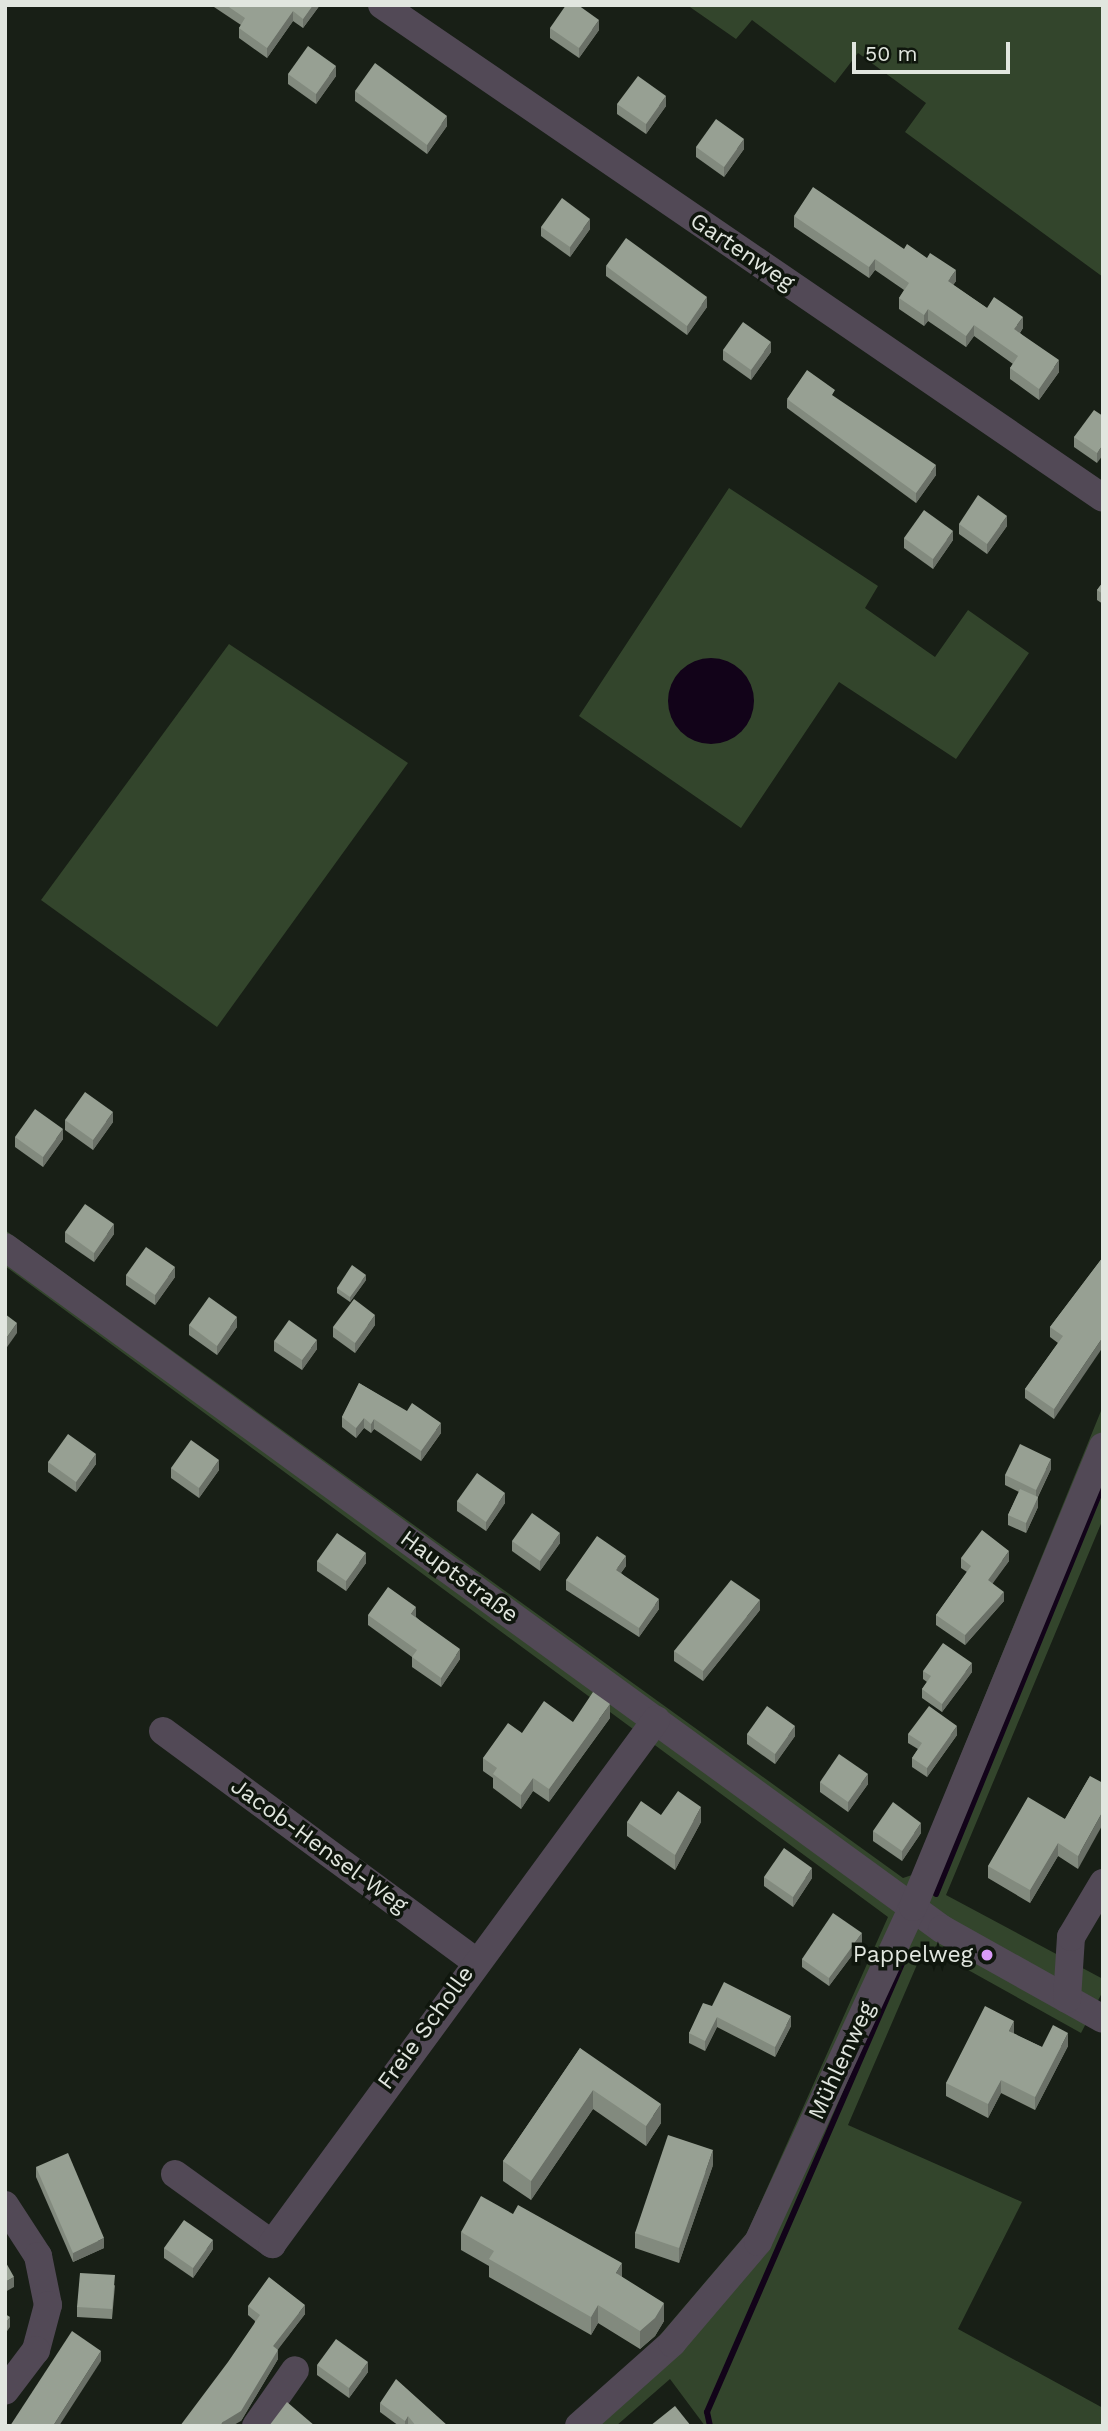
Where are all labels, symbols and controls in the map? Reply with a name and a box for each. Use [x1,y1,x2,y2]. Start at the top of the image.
scale bar [856,28,1014,72]
text: 50 m [865,41,917,66]
street label: Gartenweg [685,207,799,297]
street label: Hauptstraße [395,1525,523,1629]
street label: Jacob-Hensel-Weg [225,1773,413,1919]
place label: Pappelweg [853,1941,973,1969]
marker: Pappelweg [979,1947,995,1963]
street label: Freie Scholle [372,1961,480,2095]
street label: Mühlenweg [803,1998,881,2124]

